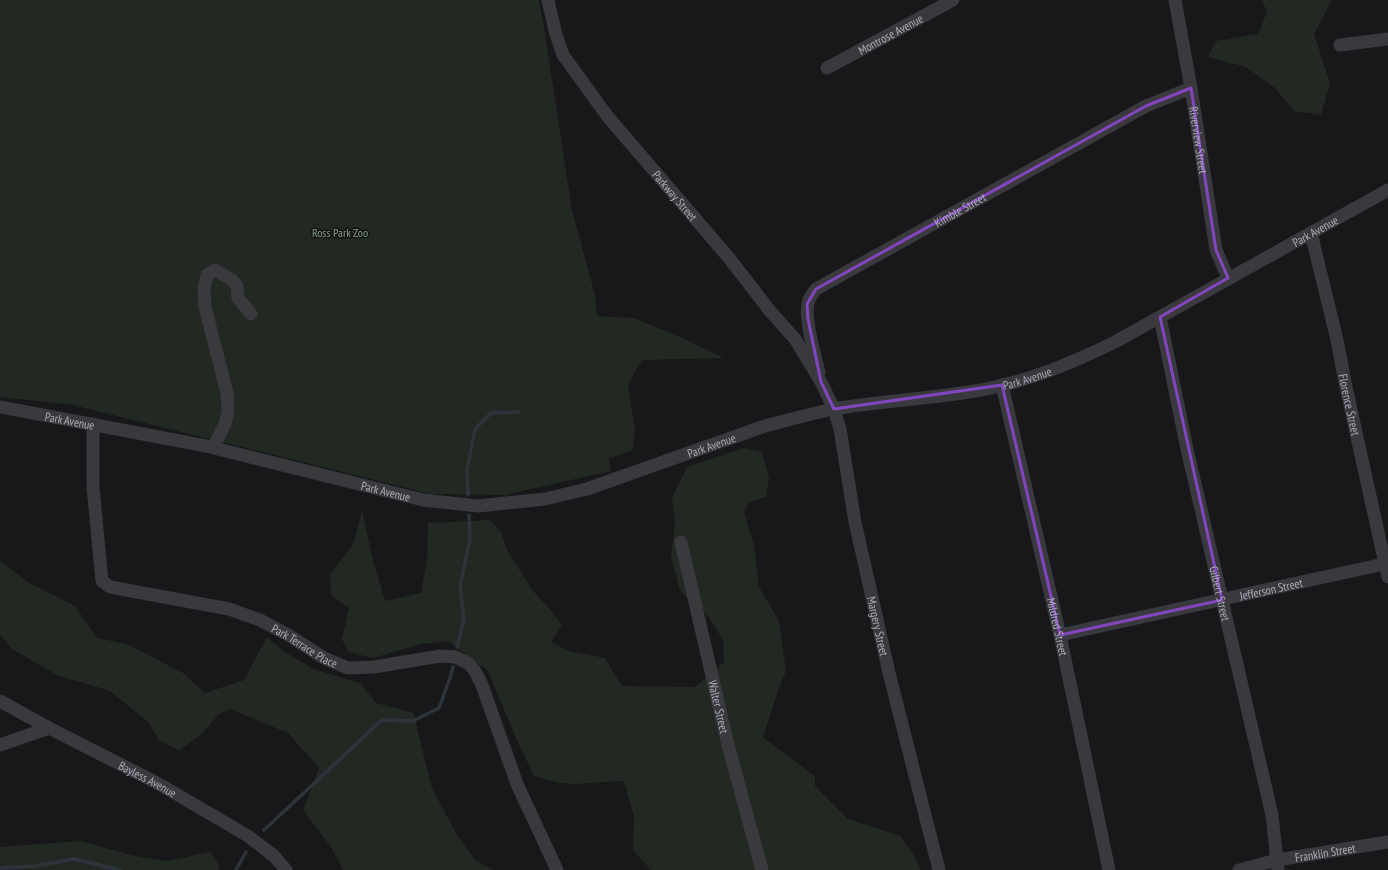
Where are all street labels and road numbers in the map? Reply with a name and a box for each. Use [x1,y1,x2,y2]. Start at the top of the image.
street label: Montrose Avenue [855,10,925,57]
street label: Riverview Street [1186,105,1212,175]
street label: Parkway Street [650,167,701,224]
street label: Kimble Street [931,189,989,230]
street label: Park Avenue [1289,212,1341,249]
street label: Park Avenue [1001,363,1054,392]
street label: Florence Street [1336,372,1364,438]
street label: Park Avenue [44,408,96,432]
street label: Park Avenue [685,430,738,460]
street label: Park Avenue [360,477,412,504]
street label: Gilbert Street [1207,565,1234,623]
street label: Jefferson Street [1237,574,1305,603]
street label: Margery Street [864,595,893,658]
street label: Mildred Street [1044,596,1072,658]
street label: Park Terrace Place [269,620,340,670]
street label: Walter Street [706,679,733,735]
street label: Bayless Avenue [116,757,180,800]
street label: Franklin Street [1294,840,1357,865]

